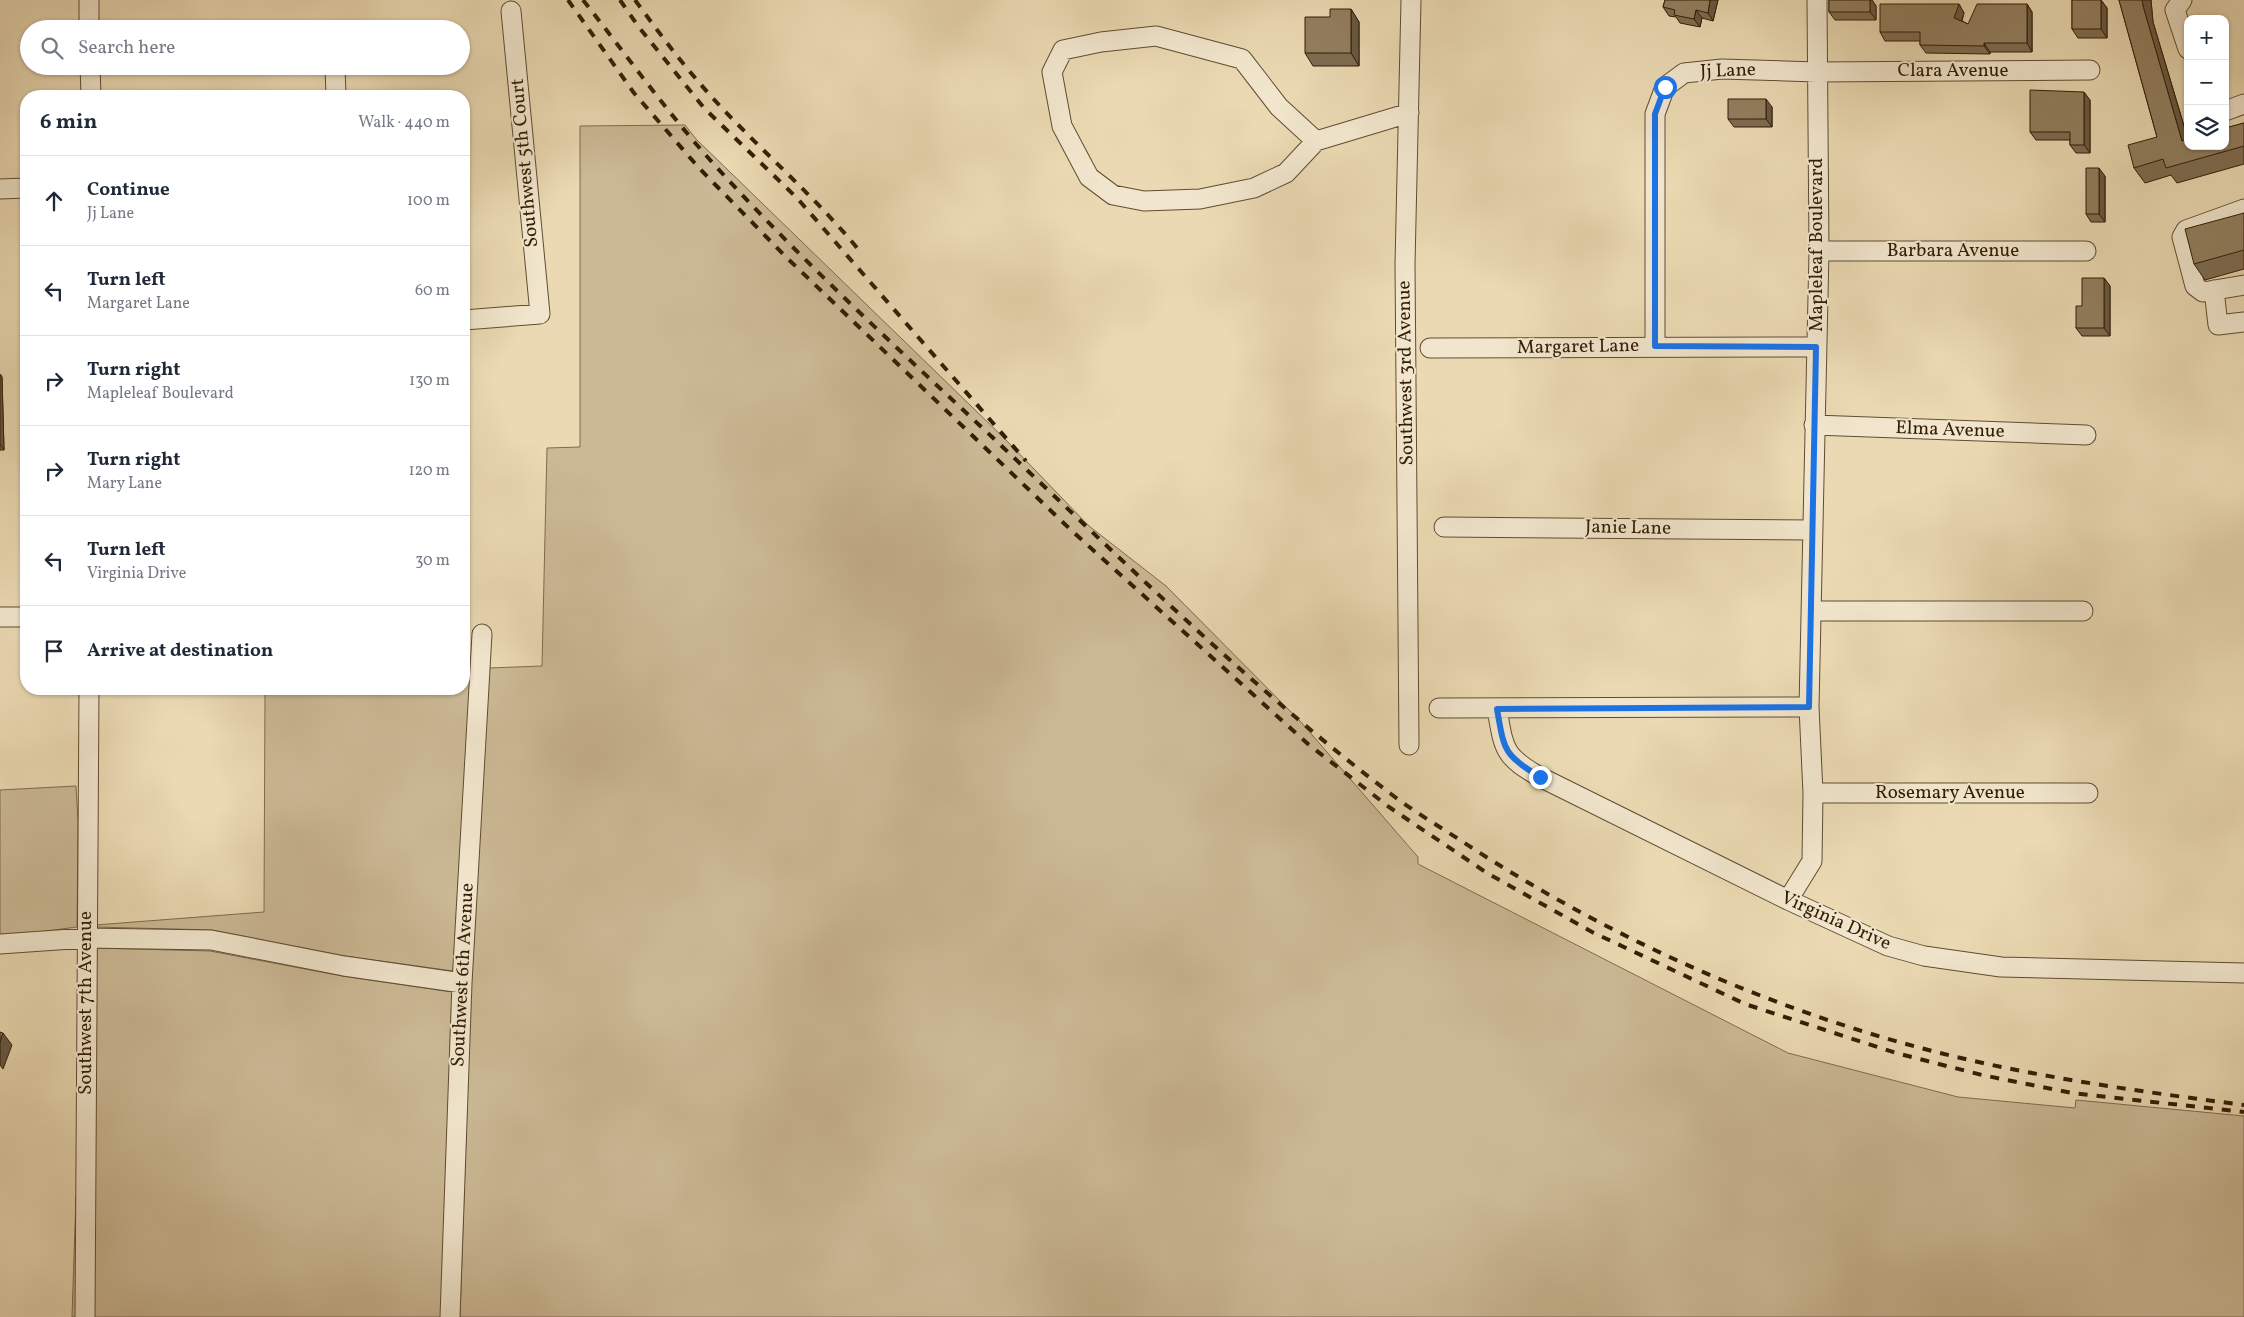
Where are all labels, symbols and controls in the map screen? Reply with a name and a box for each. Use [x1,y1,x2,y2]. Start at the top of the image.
map controls [2184,15,2229,150]
button: + [2184,15,2229,60]
search box [20,20,470,75]
icon: search [38,34,66,62]
text: Search here [78,35,175,61]
street label: Jj Lane [1700,57,1756,85]
street label: Clara Avenue [1898,58,2008,84]
button: − [2184,60,2229,105]
route start [1654,76,1677,99]
street label: Southwest 5th Court [505,77,545,249]
button: layers [2184,105,2229,150]
text: 6 min [40,108,97,137]
text: Walk · 440 m [358,112,450,134]
street label: Mapleleaf Boulevard [1804,158,1830,332]
text: Continue [87,177,170,203]
icon: ahead [40,187,68,215]
text: 100 m [407,190,450,212]
text: Jj Lane [87,203,134,225]
street label: Barbara Avenue [1887,238,2019,264]
text: Turn left [87,267,166,293]
icon: left [40,277,68,305]
text: 60 m [415,280,450,302]
street label: Southwest 3rd Avenue [1391,280,1421,466]
text: Margaret Lane [87,293,190,315]
street label: Margaret Lane [1517,333,1639,361]
text: Turn right [87,357,180,383]
icon: right [40,367,68,395]
text: 130 m [409,370,450,392]
text: Mapleleaf Boulevard [87,383,234,405]
street label: Elma Avenue [1895,415,2005,445]
text: Turn right [87,447,180,473]
icon: right [40,457,68,485]
text: 120 m [408,460,450,482]
text: Mary Lane [87,473,162,495]
street label: Janie Lane [1585,514,1671,542]
text: Turn left [87,537,166,563]
icon: left [40,547,68,575]
text: 30 m [415,550,450,572]
text: Virginia Drive [87,563,186,585]
icon: arrive [40,637,68,665]
text: Arrive at destination [87,638,273,664]
route end [1529,766,1552,789]
street label: Rosemary Avenue [1875,780,2025,806]
street label: Southwest 6th Avenue [445,882,481,1068]
street label: Virginia Drive [1777,885,1895,957]
street label: Southwest 7th Avenue [73,911,99,1095]

